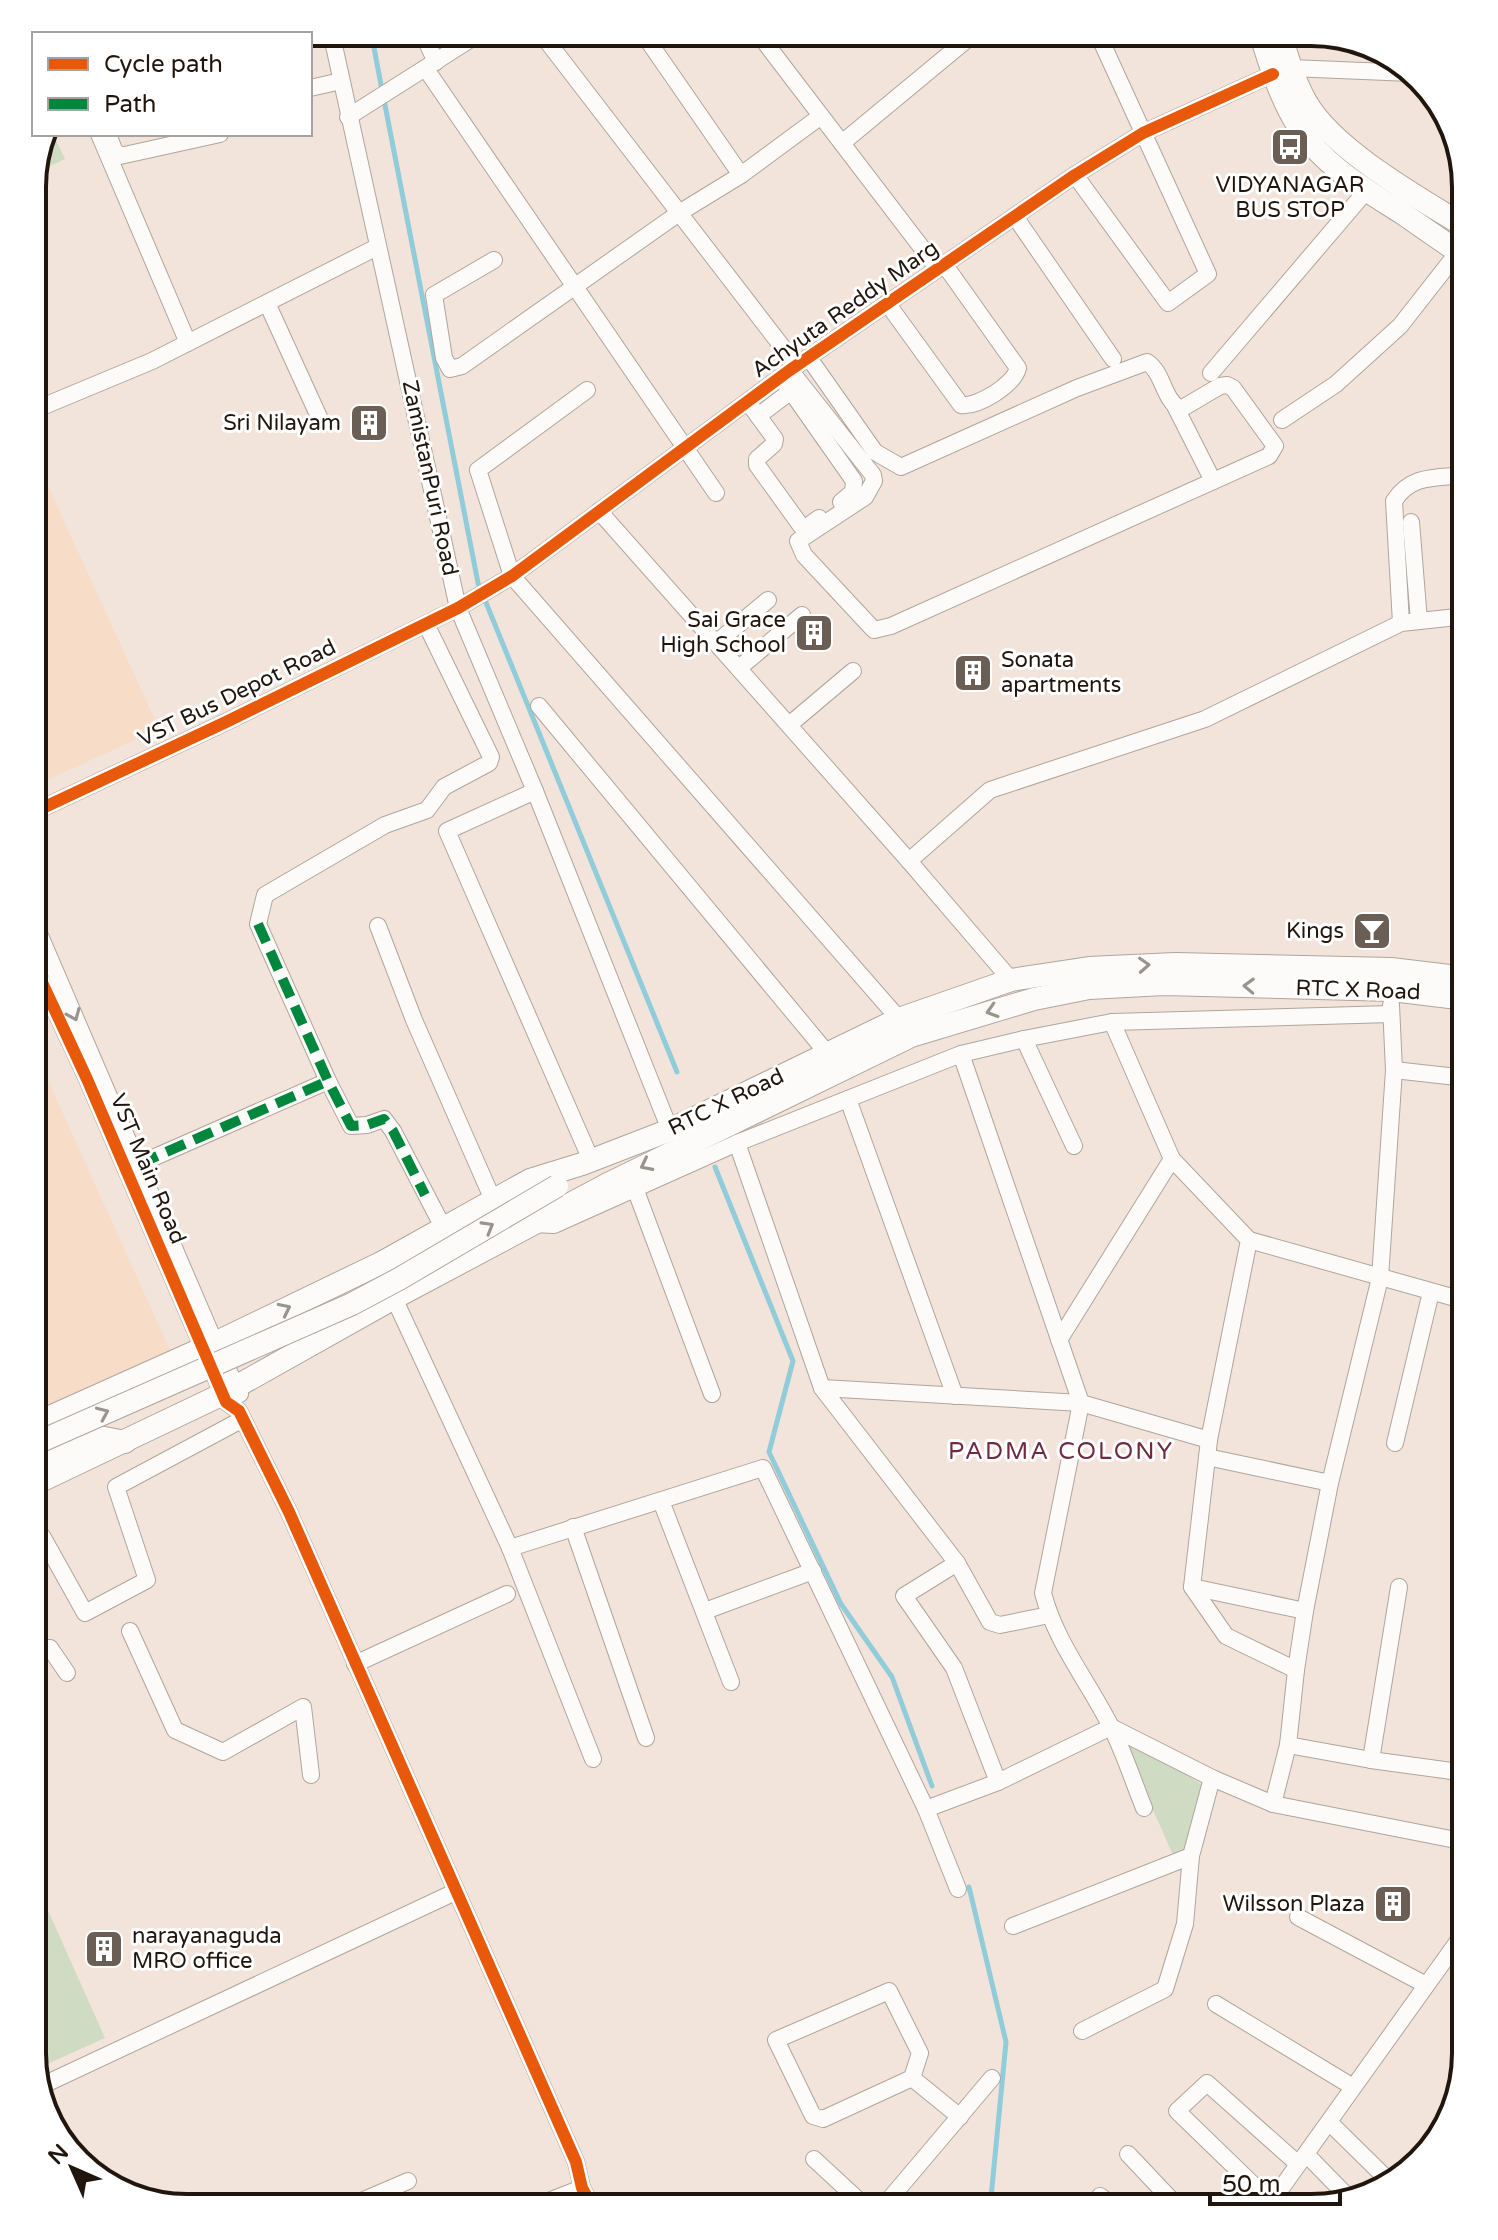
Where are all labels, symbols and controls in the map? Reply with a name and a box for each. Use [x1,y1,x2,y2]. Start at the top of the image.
legend [32,32,312,136]
text: Cycle path [104,50,223,79]
text: Path [104,90,157,119]
bus stop icon: VIDYANAGAR BUS STOP [1269,126,1311,168]
place label: VIDYANAGAR BUS STOP [1216,172,1365,223]
street label: Achyuta Reddy Marg [747,235,943,383]
street label: ZamistanPuri Road [397,378,463,578]
building icon: Sri Nilayam [348,402,390,444]
place label: Sri Nilayam [223,410,341,436]
place label: Sai Grace High School [660,607,786,658]
building icon: Sai Grace High School [793,612,835,654]
street label: VST Bus Depot Road [134,634,340,752]
place label: Sonata apartments [1001,647,1121,698]
building icon: Sonata apartments [952,652,994,694]
bar icon: Kings [1351,910,1393,952]
place label: Kings [1286,918,1344,944]
one-way arrow [1138,957,1151,974]
street label: RTC X Road [1295,975,1421,1005]
one-way arrow [1242,978,1255,995]
one-way arrow [985,1002,999,1018]
one-way arrow [65,1006,81,1021]
street label: RTC X Road [664,1063,788,1141]
street label: VST Main Road [105,1090,191,1248]
one-way arrow [639,1155,654,1171]
one-way arrow [479,1221,494,1237]
one-way arrow [277,1303,292,1319]
one-way arrow [95,1407,110,1423]
district label: PADMA COLONY [948,1437,1174,1466]
building icon: Wilsson Plaza [1372,1883,1414,1925]
place label: Wilsson Plaza [1223,1891,1365,1917]
place label: narayanaguda MRO office [132,1923,282,1974]
building icon: narayanaguda MRO office [83,1928,125,1970]
north arrow [32,2128,112,2208]
text: N [43,2139,74,2170]
scale bar [1210,2156,1340,2206]
text: 50 m [1222,2170,1280,2199]

